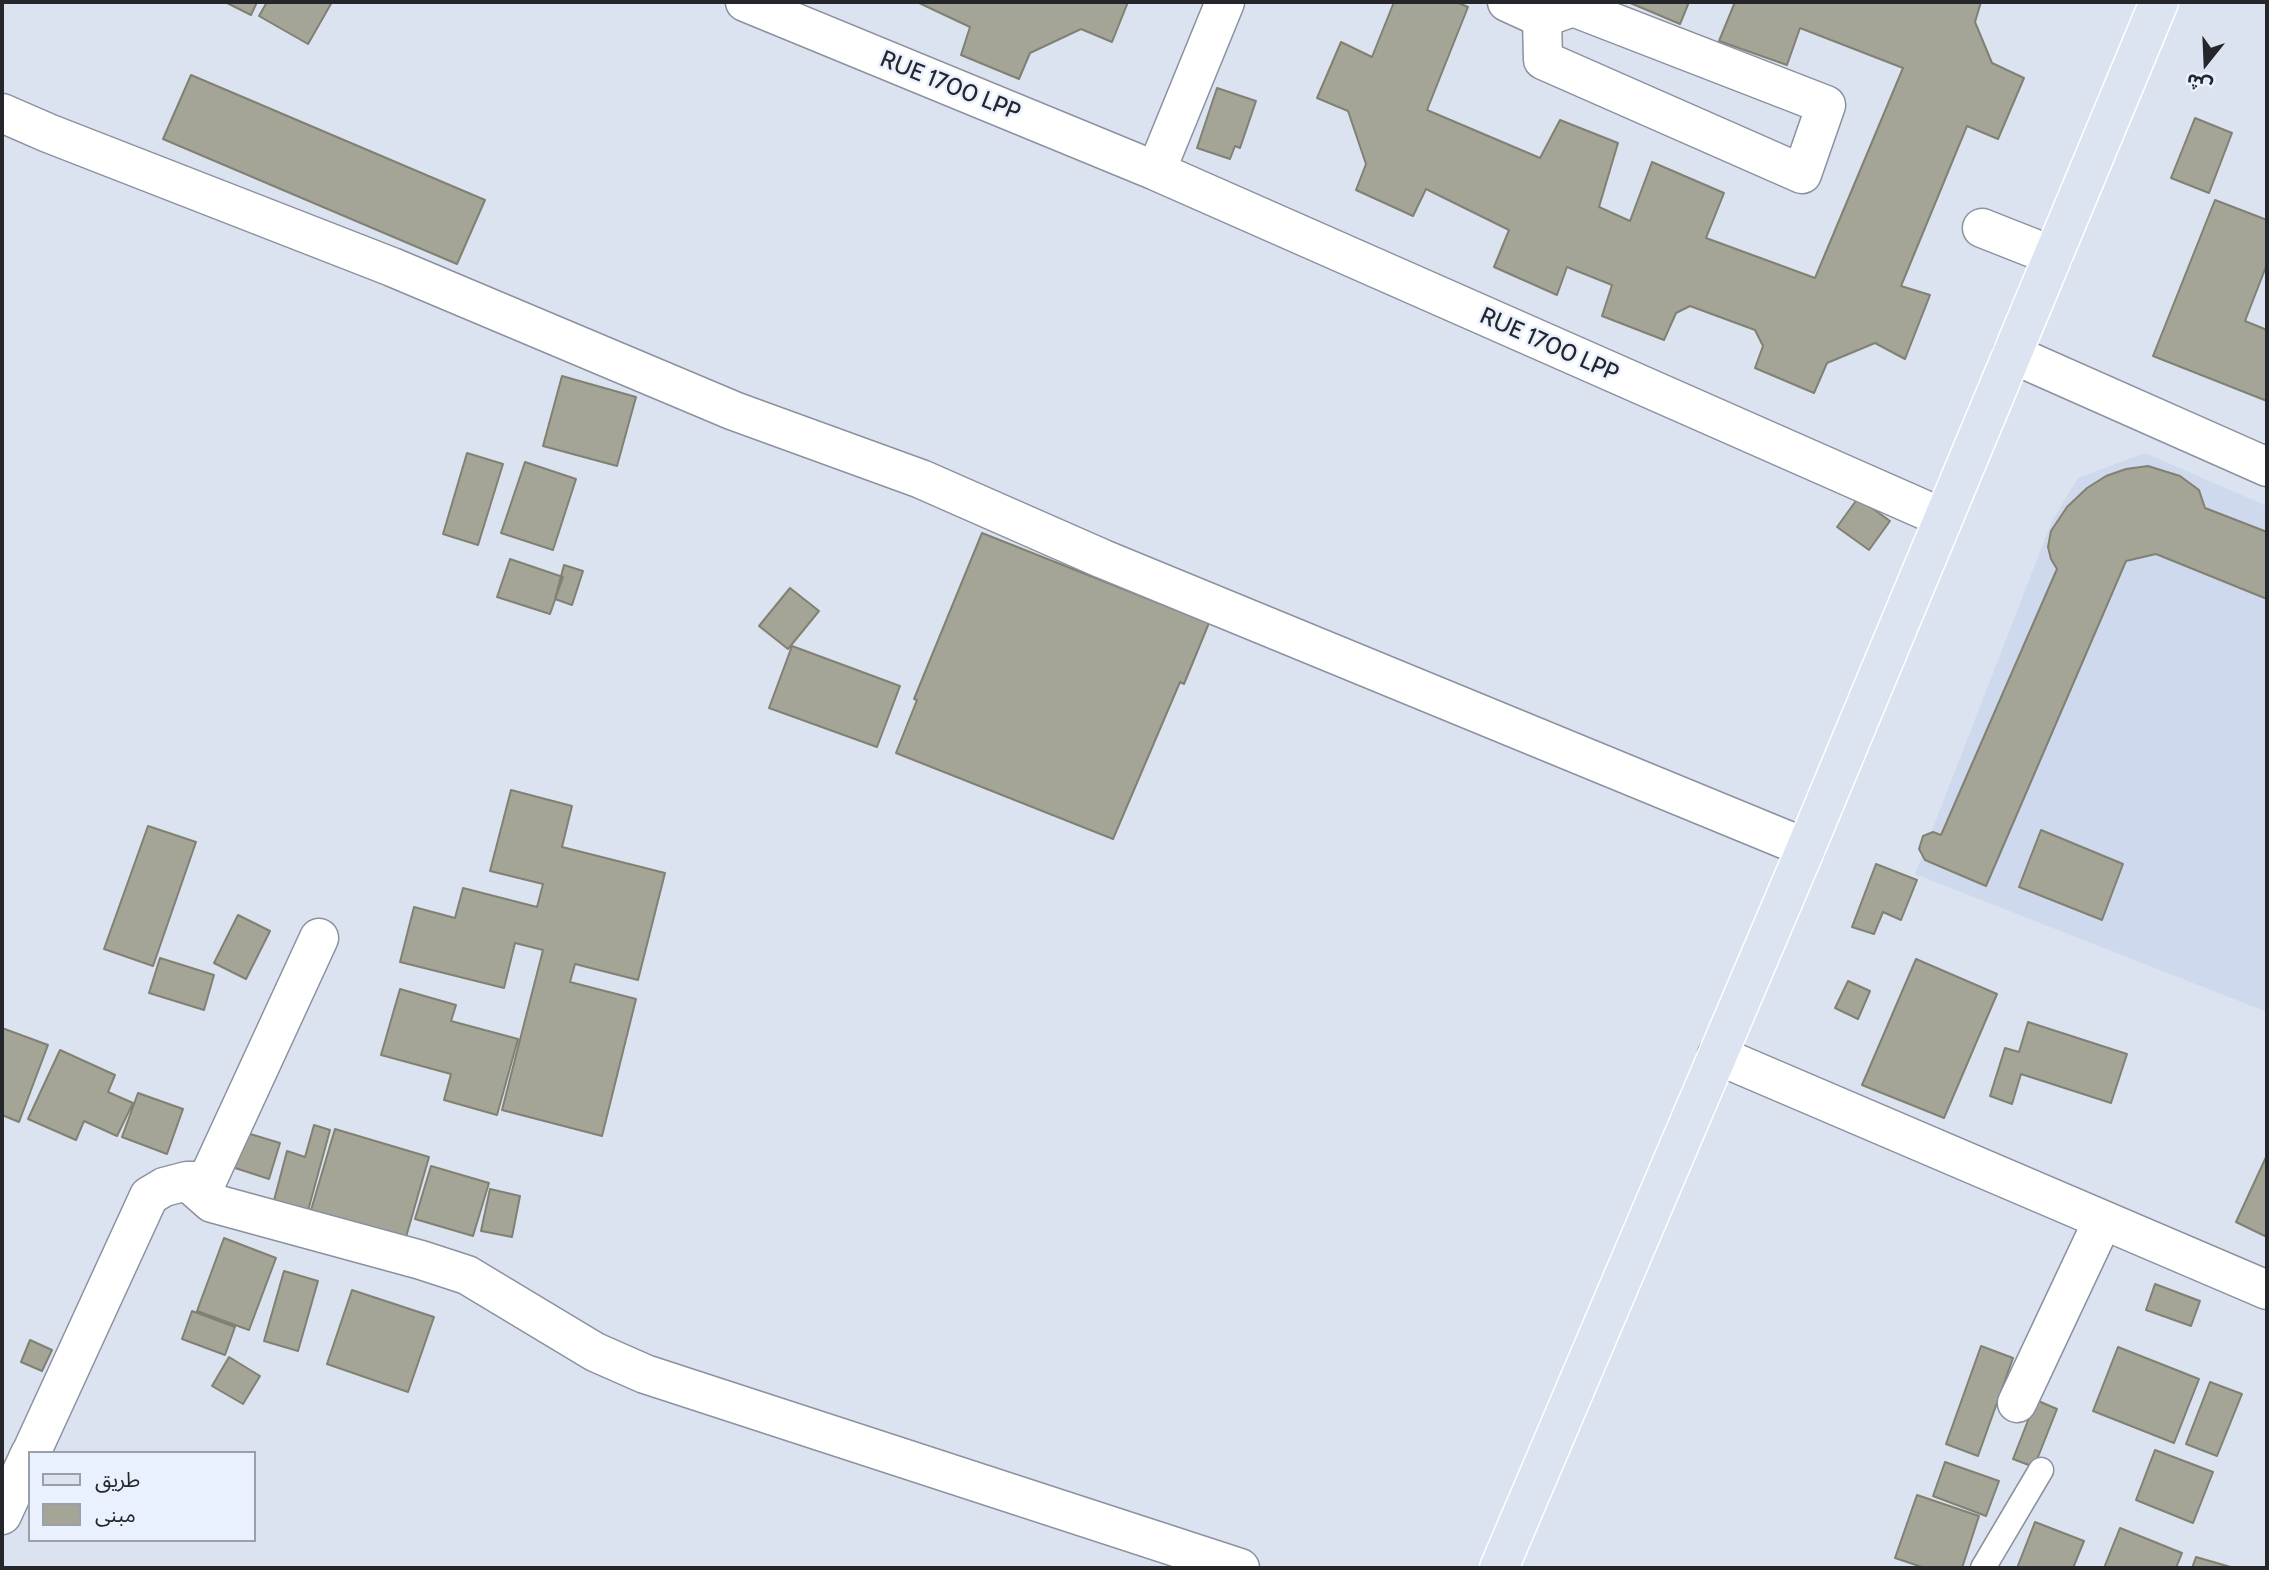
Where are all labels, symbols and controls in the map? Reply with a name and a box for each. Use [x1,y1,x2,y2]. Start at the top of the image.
north arrow [2171,28,2241,98]
street label: RUE 1700 LPP [876,45,1024,127]
text: ش [2183,68,2215,98]
street label: RUE 1700 LPP [1475,302,1623,388]
legend [28,1451,256,1542]
text: طريق [95,1467,140,1492]
text: مبنى [95,1502,136,1527]

